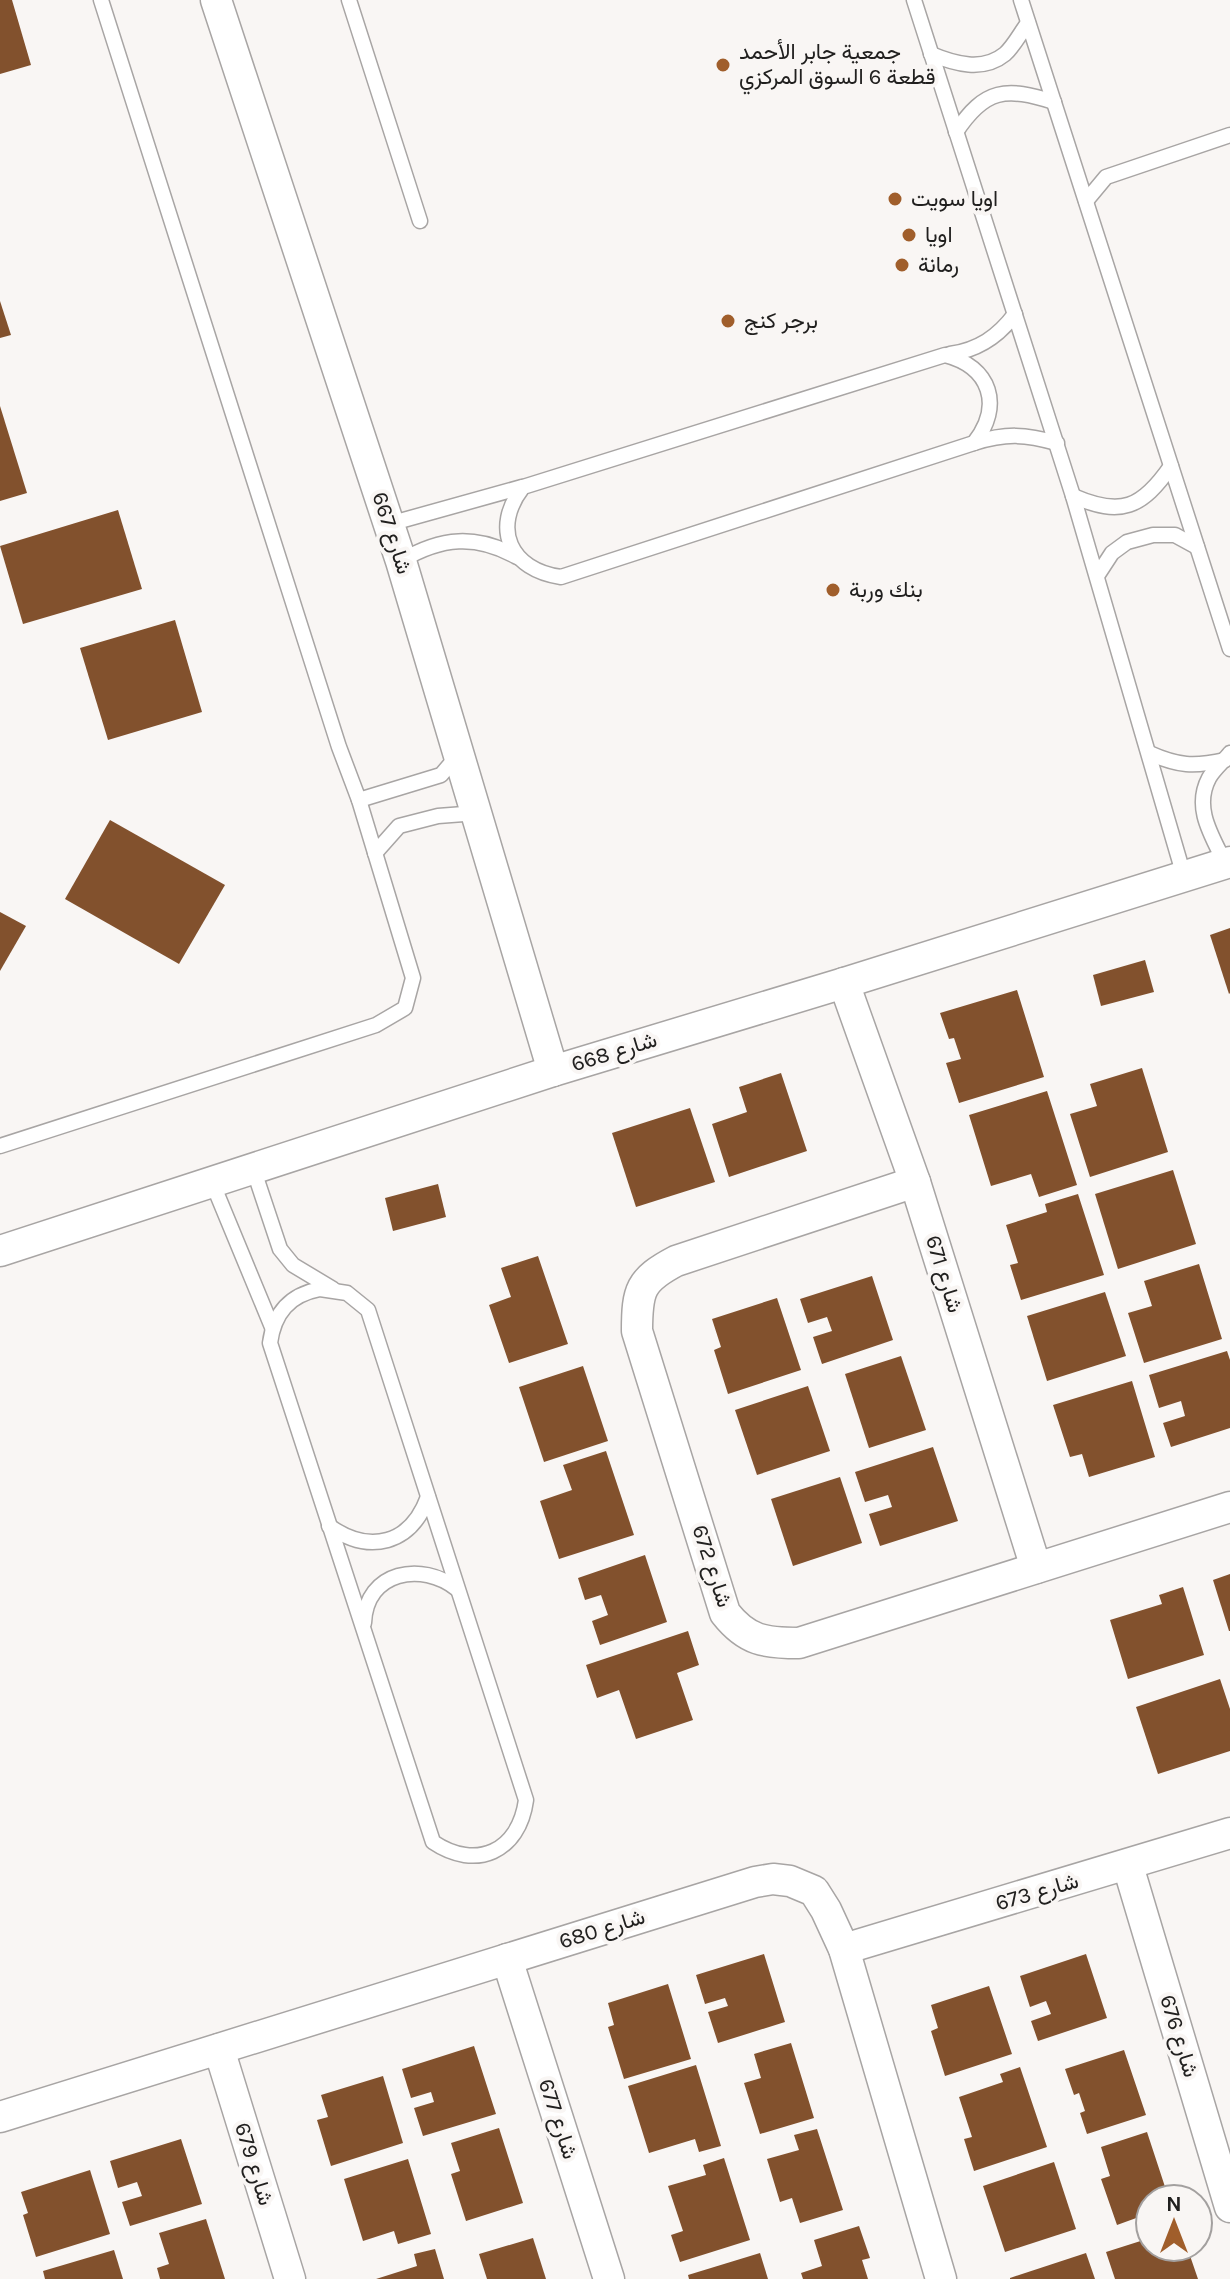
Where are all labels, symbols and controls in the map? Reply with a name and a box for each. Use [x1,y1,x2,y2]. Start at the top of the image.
place label: جمعية جابر الأحمد قطعة 6 السوق المركزي [739,39,936,95]
marker: جمعية جابر الأحمد قطعة 6 السوق المركزي [714,56,732,74]
place label: اويا سويت [911,186,998,212]
marker: اويا سويت [886,190,904,208]
place label: اويا [925,222,953,248]
marker: اويا [900,226,918,244]
place label: رمانة [918,252,959,278]
marker: رمانة [893,256,911,274]
place label: برجر كنج [744,308,818,335]
marker: برجر كنج [719,312,737,330]
street label: شارع 667 [366,489,417,578]
place label: بنك وربة [849,577,923,603]
marker: بنك وربة [824,581,842,599]
street label: شارع 668 [568,1027,660,1078]
street label: شارع 671 [919,1232,968,1316]
street label: شارع 672 [686,1521,738,1611]
street label: شارع 673 [992,1868,1082,1917]
street label: شارع 680 [556,1904,648,1955]
street label: شارع 676 [1153,1992,1204,2081]
street label: شارع 677 [532,2076,583,2163]
street label: شارع 679 [228,2119,279,2209]
north arrow [1134,2183,1214,2263]
text: N [1166,2191,1182,2217]

